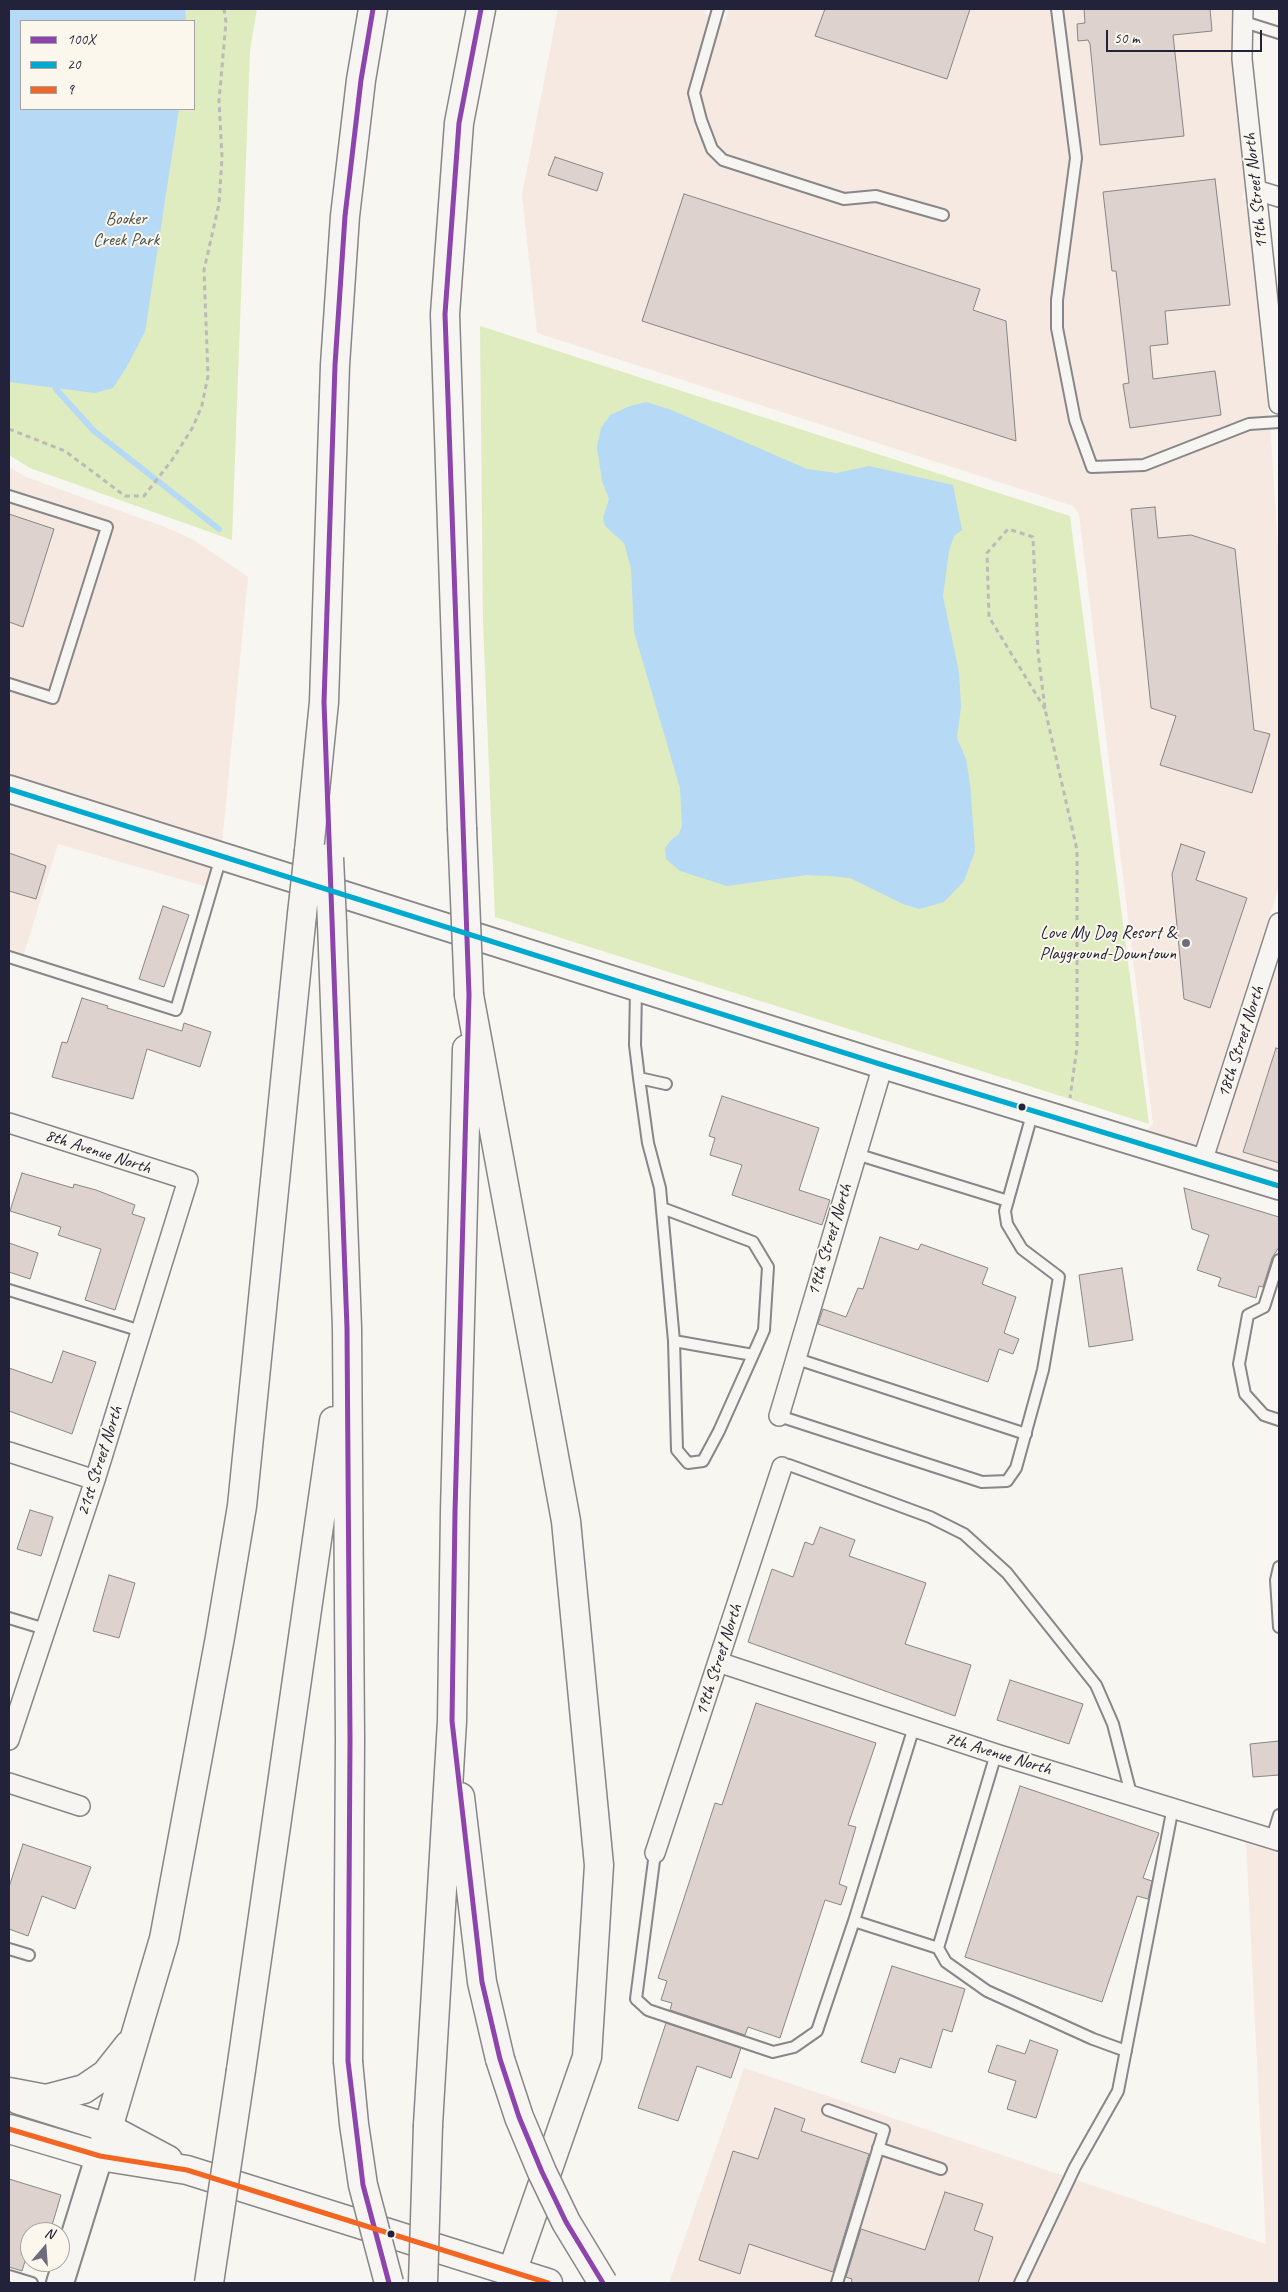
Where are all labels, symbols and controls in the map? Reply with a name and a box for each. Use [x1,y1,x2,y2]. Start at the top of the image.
legend [20,20,195,110]
scale bar [1108,20,1264,52]
text: 50 m [1114,29,1140,48]
text: 100X [67,30,95,49]
text: 20 [67,55,81,74]
text: 9 [67,80,74,99]
street label: 19th Street North [1239,132,1273,250]
park label: Booker Creek Park [93,208,159,250]
place label: Love My Dog Resort & Playground-Downtown [1040,922,1176,964]
marker: Love My Dog Resort & Playground-Downtown [1180,937,1192,949]
street label: 18th Street North [1213,984,1269,1100]
unlabelled marker [1017,1102,1027,1112]
street label: 8th Avenue North [42,1125,154,1179]
street label: 19th Street North [803,1181,857,1299]
street label: 21st Street North [72,1403,128,1519]
street label: 19th Street North [691,1602,747,1718]
street label: 7th Avenue North [942,1728,1054,1780]
north arrow [20,2222,70,2272]
text: N [43,2224,56,2243]
unlabelled marker [386,2229,396,2239]

